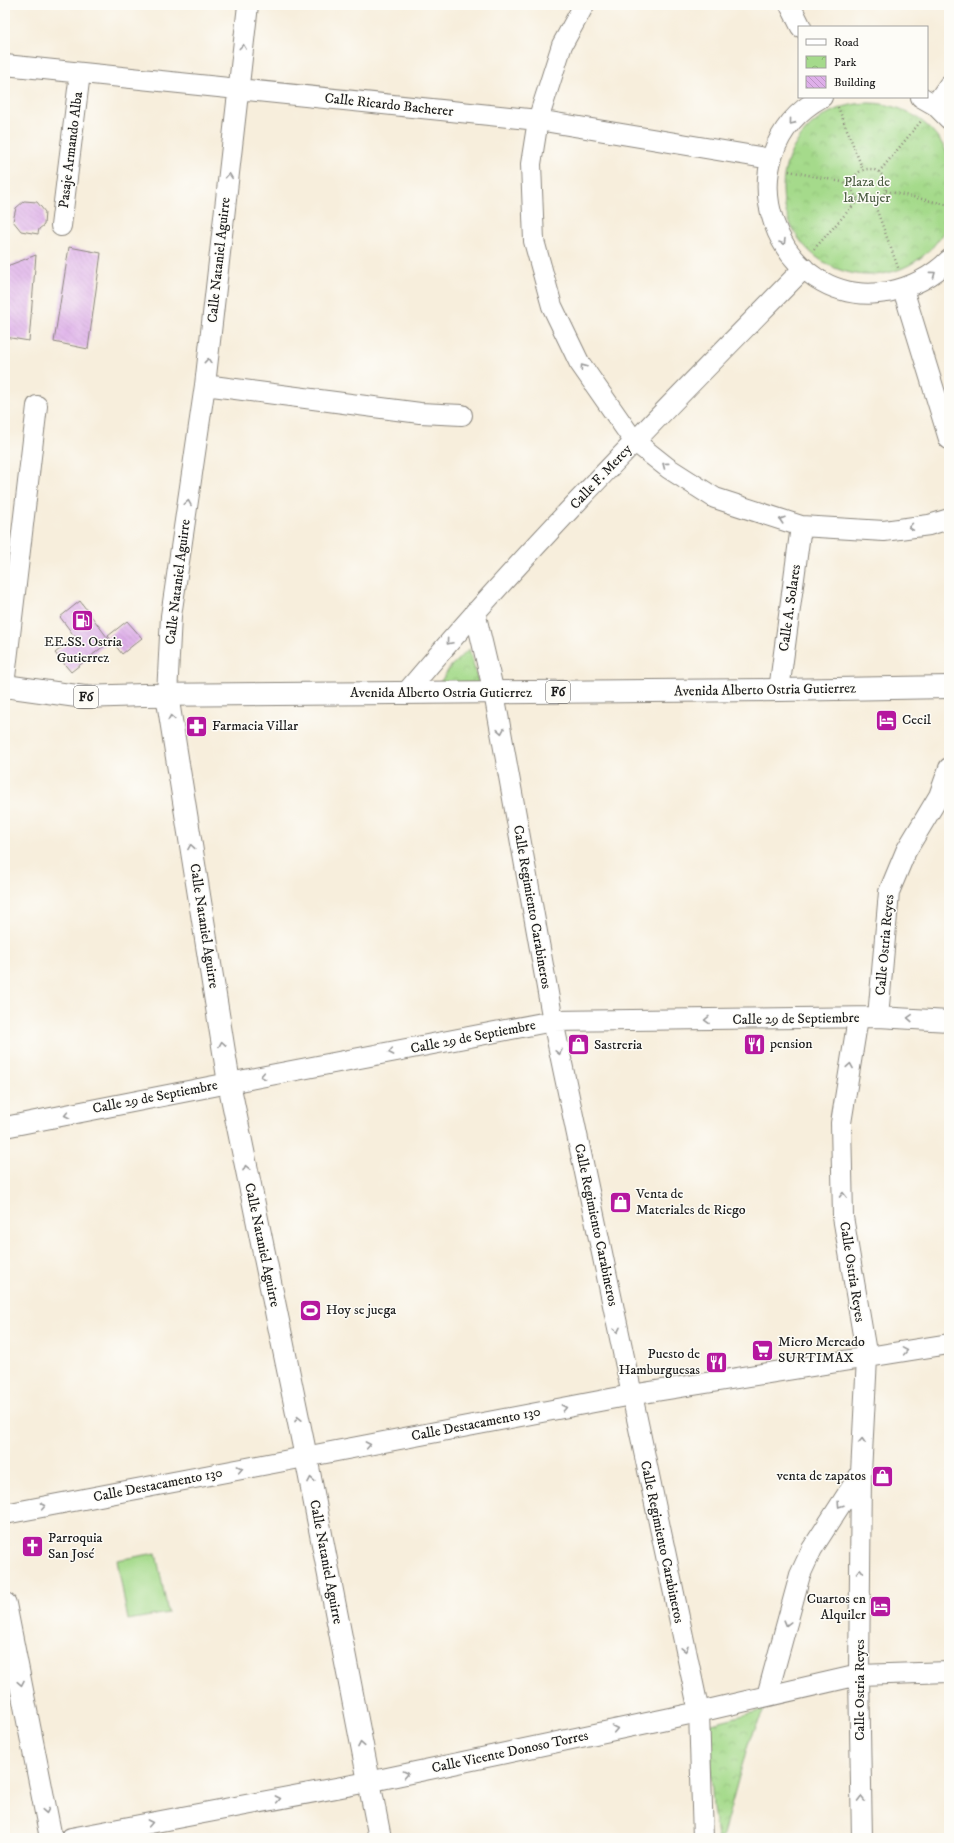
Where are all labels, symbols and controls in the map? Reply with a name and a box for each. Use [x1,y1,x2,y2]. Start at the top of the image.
legend [798,26,928,98]
text: Road [834,35,859,50]
one-way arrow [238,44,247,50]
text: Park [834,55,856,70]
text: Building [834,75,875,90]
street label: Calle Ricardo Bacherer [324,89,455,121]
street label: Pasaje Armando Alba [55,91,87,209]
one-way arrow [790,117,797,124]
one-way arrow [224,173,233,179]
park label: Plaza de la Mujer [844,173,891,207]
street label: Calle Nataniel Aguirre [203,196,235,324]
one-way arrow [778,238,786,245]
one-way arrow [928,272,935,279]
one-way arrow [203,358,212,364]
one-way arrow [580,364,588,371]
street label: Calle F. Mercy [566,440,636,513]
one-way arrow [663,463,670,470]
one-way arrow [183,500,192,507]
one-way arrow [779,516,786,525]
street label: Calle Nataniel Aguirre [161,518,195,646]
one-way arrow [908,522,914,531]
street label: Calle A. Solares [775,563,805,653]
fuel station icon: EE.SS. Ostria Gutierrez [70,607,96,633]
place label: EE.SS. Ostria Gutierrez [44,633,122,667]
one-way arrow [447,637,454,644]
street label: Avenida Alberto Ostria Gutierrez [674,679,856,701]
road number: F6 [546,681,570,703]
street label: Avenida Alberto Ostria Gutierrez [350,684,532,702]
road number: F6 [74,686,98,708]
hotel icon: Cecil [873,707,899,733]
place label: Cecil [902,711,932,729]
pharmacy icon: Farmacia Villar [184,713,210,739]
one-way arrow [167,715,176,721]
place label: Farmacia Villar [212,717,299,735]
one-way arrow [496,728,504,734]
street label: Calle Regimiento Carabineros [509,824,555,990]
one-way arrow [187,844,196,850]
street label: Calle Nataniel Aguirre [185,862,223,990]
street label: Calle Ostria Reyes [872,893,898,996]
street label: Calle 29 de Septiembre [732,1009,860,1029]
one-way arrow [907,1014,913,1023]
street label: Calle 29 de Septiembre [409,1016,537,1058]
one-way arrow [704,1016,710,1024]
restaurant icon: pension [741,1031,767,1057]
shop icon: Sastreria [565,1032,591,1058]
place label: pension [769,1035,813,1053]
place label: Sastreria [594,1036,642,1054]
one-way arrow [219,1041,227,1047]
one-way arrow [388,1047,394,1056]
one-way arrow [555,1049,563,1055]
one-way arrow [845,1063,854,1069]
one-way arrow [260,1071,266,1080]
street label: Calle 29 de Septiembre [91,1076,219,1118]
one-way arrow [64,1110,70,1118]
street label: Calle Regimiento Carabineros [570,1142,622,1308]
one-way arrow [243,1165,251,1171]
street label: Calle Nataniel Aguirre [240,1181,284,1309]
place label: Venta de Materiales de Riego [635,1185,746,1219]
shop icon: Venta de Materiales de Riego [608,1189,634,1215]
one-way arrow [838,1192,847,1198]
street label: Calle Ostria Reyes [835,1221,869,1324]
sports icon: Hoy se juega [298,1297,324,1323]
place label: Hoy se juega [326,1301,396,1319]
one-way arrow [613,1327,621,1333]
place label: Micro Mercado SURTIMAX [778,1333,865,1367]
supermarket icon: Micro Mercado SURTIMAX [750,1337,776,1363]
place label: Puesto de Hamburguesas [619,1345,700,1379]
one-way arrow [902,1348,908,1356]
restaurant icon: Puesto de Hamburguesas [703,1349,729,1375]
street label: Calle Destacamento 130 [410,1403,542,1445]
one-way arrow [561,1404,567,1412]
one-way arrow [295,1415,303,1422]
one-way arrow [858,1438,867,1444]
one-way arrow [364,1441,371,1450]
street label: Calle Regimiento Carabineros [636,1459,688,1625]
shop icon: venta de zapatos [869,1463,895,1489]
street label: Calle Destacamento 130 [92,1464,224,1506]
one-way arrow [237,1466,243,1474]
place label: venta de zapatos [776,1467,866,1485]
one-way arrow [307,1477,315,1483]
street label: Calle Nataniel Aguirre [305,1498,347,1626]
one-way arrow [838,1501,845,1508]
one-way arrow [40,1503,46,1511]
place label: Parroquia San José [48,1529,103,1563]
church icon: Parroquia San José [19,1533,45,1559]
one-way arrow [856,1568,864,1574]
place label: Cuartos en Alquiler [807,1590,867,1624]
hotel icon: Cuartos en Alquiler [868,1594,894,1620]
one-way arrow [783,1619,792,1626]
street label: Calle Ostria Reyes [851,1639,869,1741]
one-way arrow [681,1646,689,1652]
one-way arrow [16,1680,24,1687]
one-way arrow [612,1726,618,1734]
street label: Calle Vicente Donoso Torres [430,1727,590,1777]
one-way arrow [358,1742,366,1748]
one-way arrow [402,1771,409,1779]
one-way arrow [275,1795,281,1804]
one-way arrow [857,1796,865,1802]
one-way arrow [41,1808,50,1814]
one-way arrow [147,1819,153,1828]

